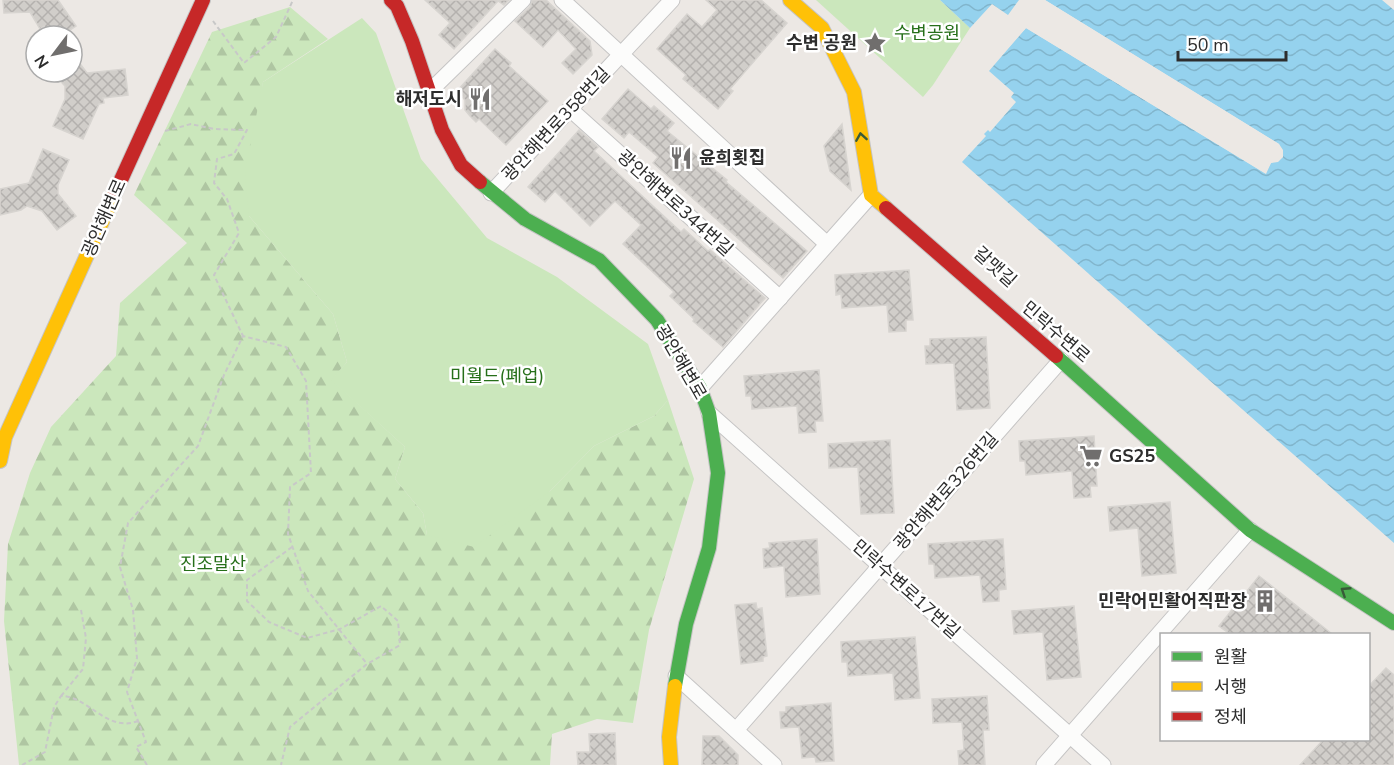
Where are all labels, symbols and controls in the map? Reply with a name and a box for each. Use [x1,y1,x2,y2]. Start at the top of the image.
park label: 수변공원 [894,21,960,45]
north arrow [24,24,84,84]
scale bar [1178,24,1286,62]
place icon: 수변 공원 [862,30,888,56]
place label: 수변 공원 [786,31,857,55]
text: 50 m [1187,33,1229,57]
text: N [30,51,55,72]
street label: 광안해변로358번길 [497,62,615,186]
restaurant icon: 해저도시 [467,86,493,112]
place label: 해저도시 [396,87,462,111]
one-way arrow [856,132,868,141]
street label: 광안해변로344번길 [612,144,738,262]
restaurant icon: 윤희횟집 [668,145,694,171]
place label: 윤희횟집 [699,146,765,170]
street label: 광안해변로 [76,175,132,261]
street label: 갈맷길 [969,241,1021,293]
street label: 민락수변로 [1017,296,1095,368]
street label: 광안해변로 [650,320,712,404]
park label: 미월드(폐업) [450,364,544,388]
street label: 광안해변로326번길 [888,427,1004,555]
supermarket icon: GS25 [1078,443,1104,469]
place label: GS25 [1109,444,1155,468]
street label: 민락수변로17번길 [847,534,965,644]
park label: 진조말산 [180,552,246,576]
one-way arrow [1341,587,1352,598]
building icon: 민락어민활어직판장 [1252,588,1278,614]
place label: 민락어민활어직판장 [1098,589,1247,613]
legend [1160,633,1370,741]
text: 원활 [1214,645,1247,669]
text: 서행 [1214,675,1247,699]
text: 정체 [1214,705,1247,729]

